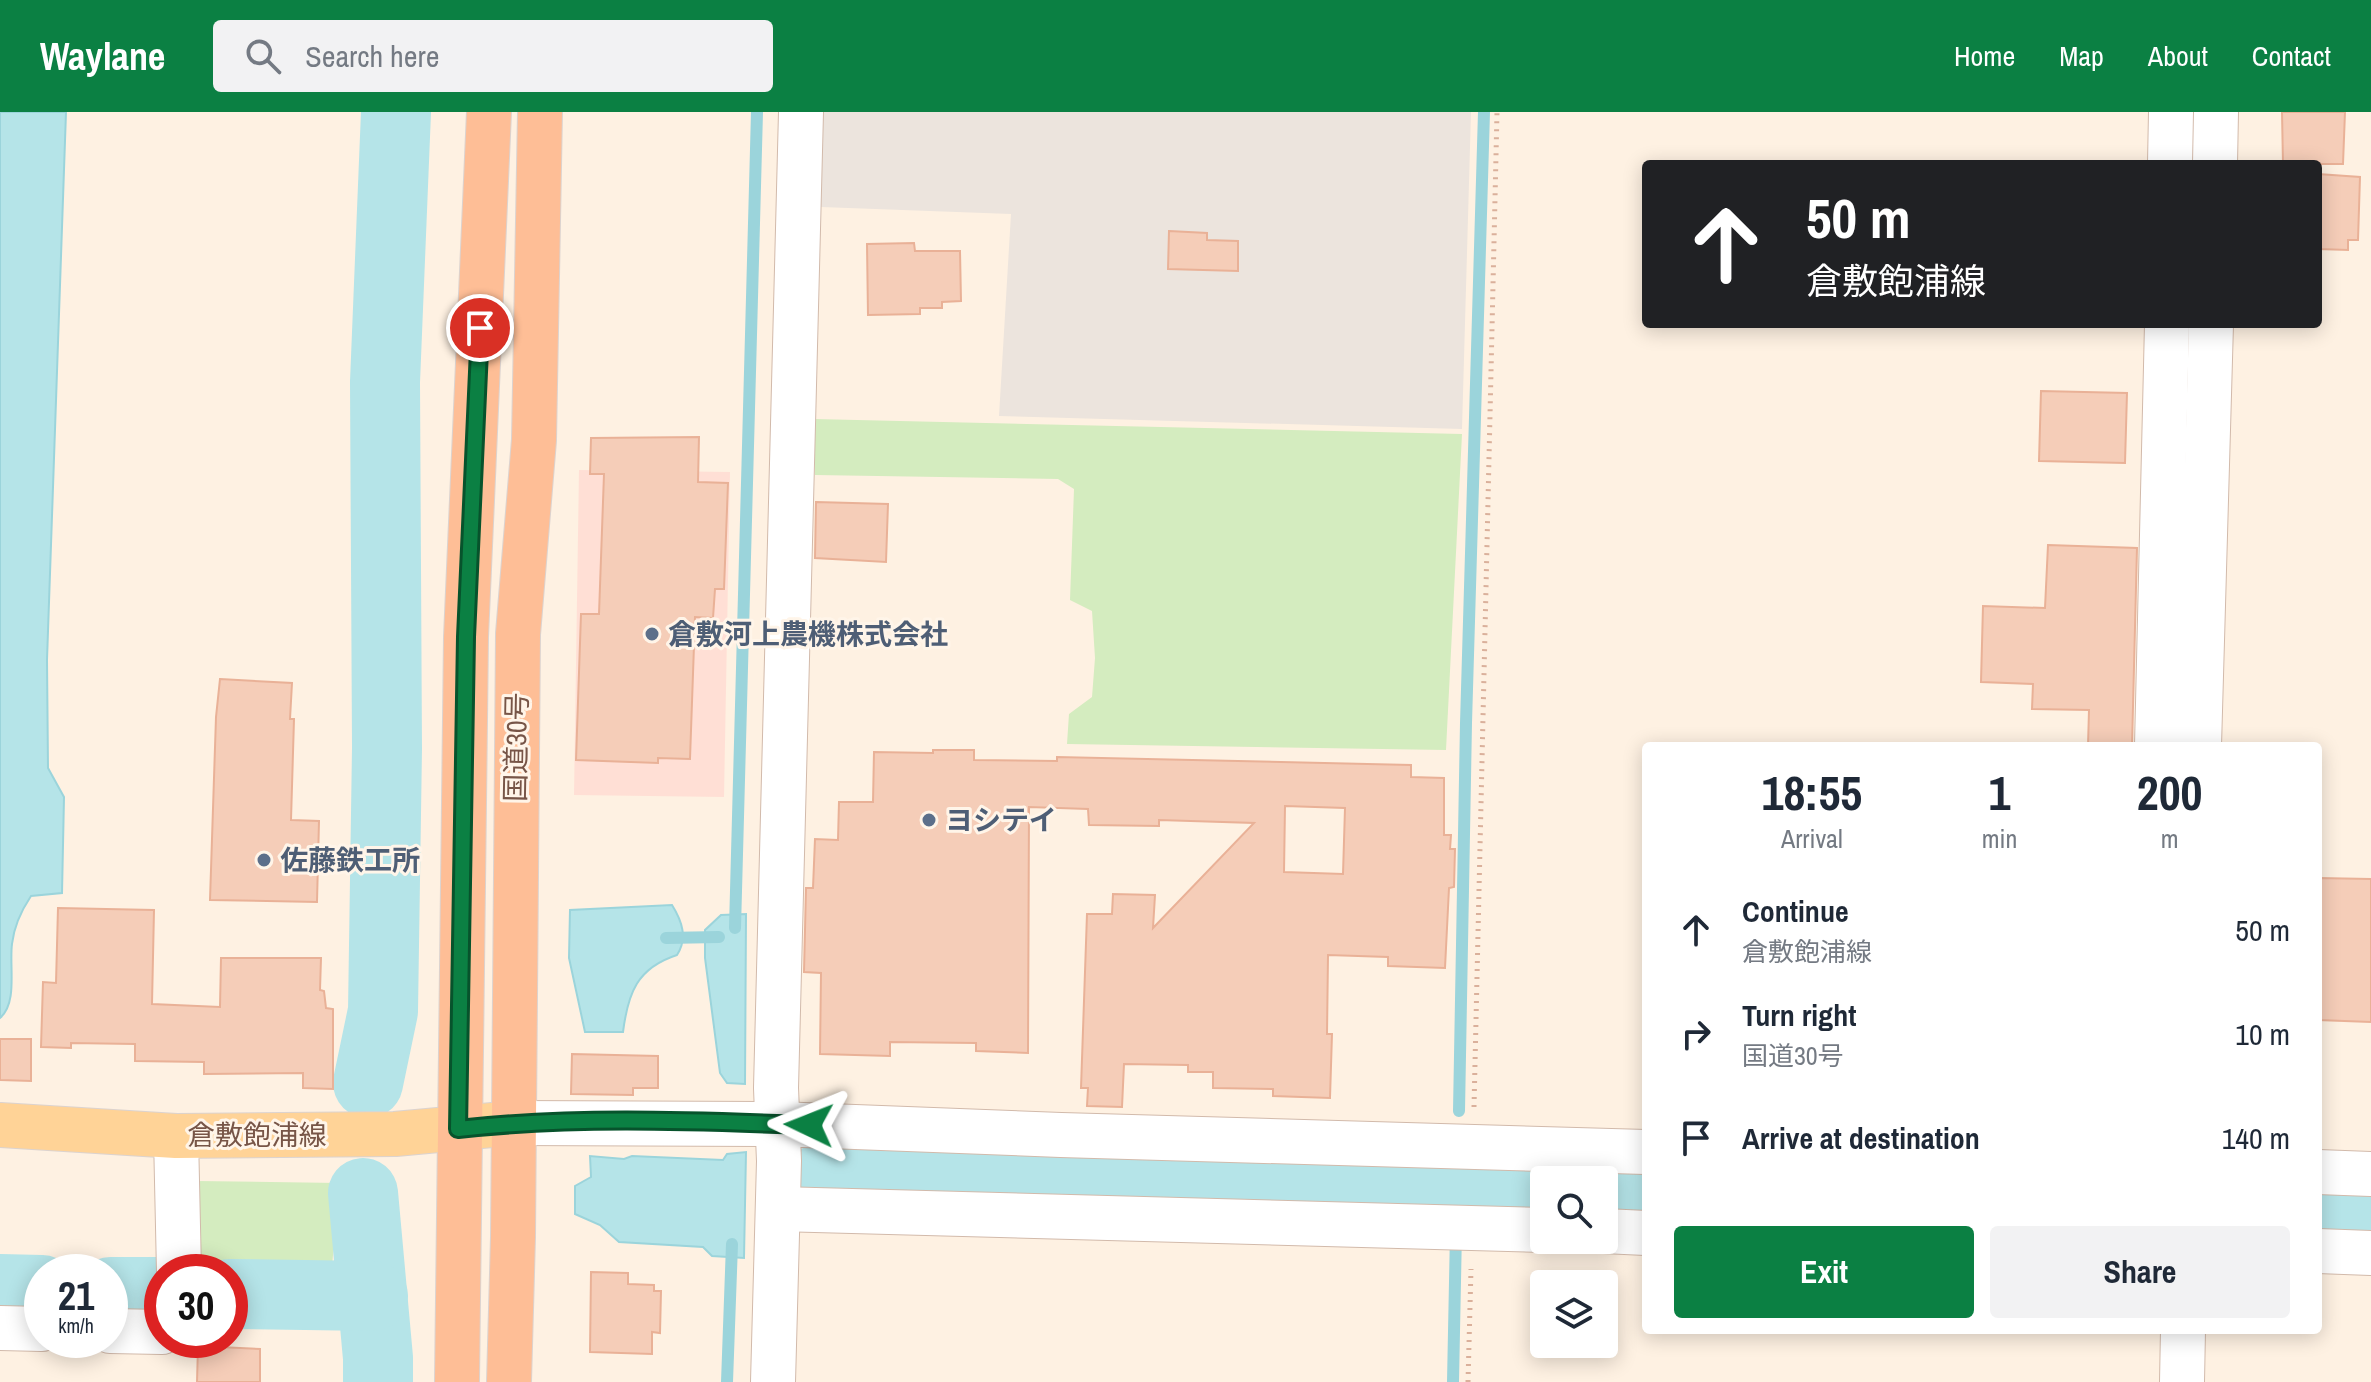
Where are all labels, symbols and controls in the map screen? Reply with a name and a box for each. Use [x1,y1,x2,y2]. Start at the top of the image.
search box [213,20,773,92]
text: Waylane [40,31,165,82]
icon: search [241,34,285,78]
text: Search here [305,36,439,76]
text: Home [1954,37,2015,75]
text: Map [2059,37,2104,75]
text: About [2148,37,2208,75]
text: Contact [2252,37,2331,75]
text: 50 m [1806,180,1911,255]
icon: ahead [1674,192,1778,296]
text: 倉敷飽浦線 [1806,257,1986,305]
pin [446,294,514,362]
icon: arrive [458,306,502,350]
place label: 倉敷河上農機株式会社 [668,615,948,653]
marker: 倉敷河上農機株式会社 [643,625,661,643]
street label: 国道30号 [496,692,536,802]
text: 18:55 [1762,760,1862,825]
text: 1 [1989,760,2010,825]
text: 200 [2137,760,2202,825]
place label: ヨシテイ [945,801,1057,839]
marker: ヨシテイ [920,811,938,829]
text: Arrival [1781,821,1843,856]
text: min [1982,821,2017,856]
text: m [2161,821,2179,856]
place label: 佐藤鉄工所 [280,841,420,879]
marker: 佐藤鉄工所 [255,851,273,869]
text: Continue [1742,891,1849,931]
icon: ahead [1674,908,1718,952]
text: 50 m [2235,910,2290,950]
text: 倉敷飽浦線 [1742,934,1872,969]
text: Turn right [1742,995,1856,1035]
icon: right [1674,1012,1718,1056]
text: 10 m [2235,1014,2290,1054]
text: 国道30号 [1742,1038,1844,1073]
position arrow [767,1083,851,1167]
street label: 倉敷飽浦線 [187,1116,327,1154]
icon: arrive [1674,1116,1718,1160]
text: Arrive at destination [1742,1118,1980,1158]
text: 140 m [2222,1118,2290,1158]
map controls [1530,1166,1618,1358]
button: search [1530,1166,1618,1254]
button: Exit [1674,1226,1974,1318]
button: Share [1990,1226,2290,1318]
speed limit sign: 30 [144,1254,248,1358]
text: 21 [58,1269,94,1322]
button: layers [1530,1270,1618,1358]
text: km/h [58,1312,94,1339]

